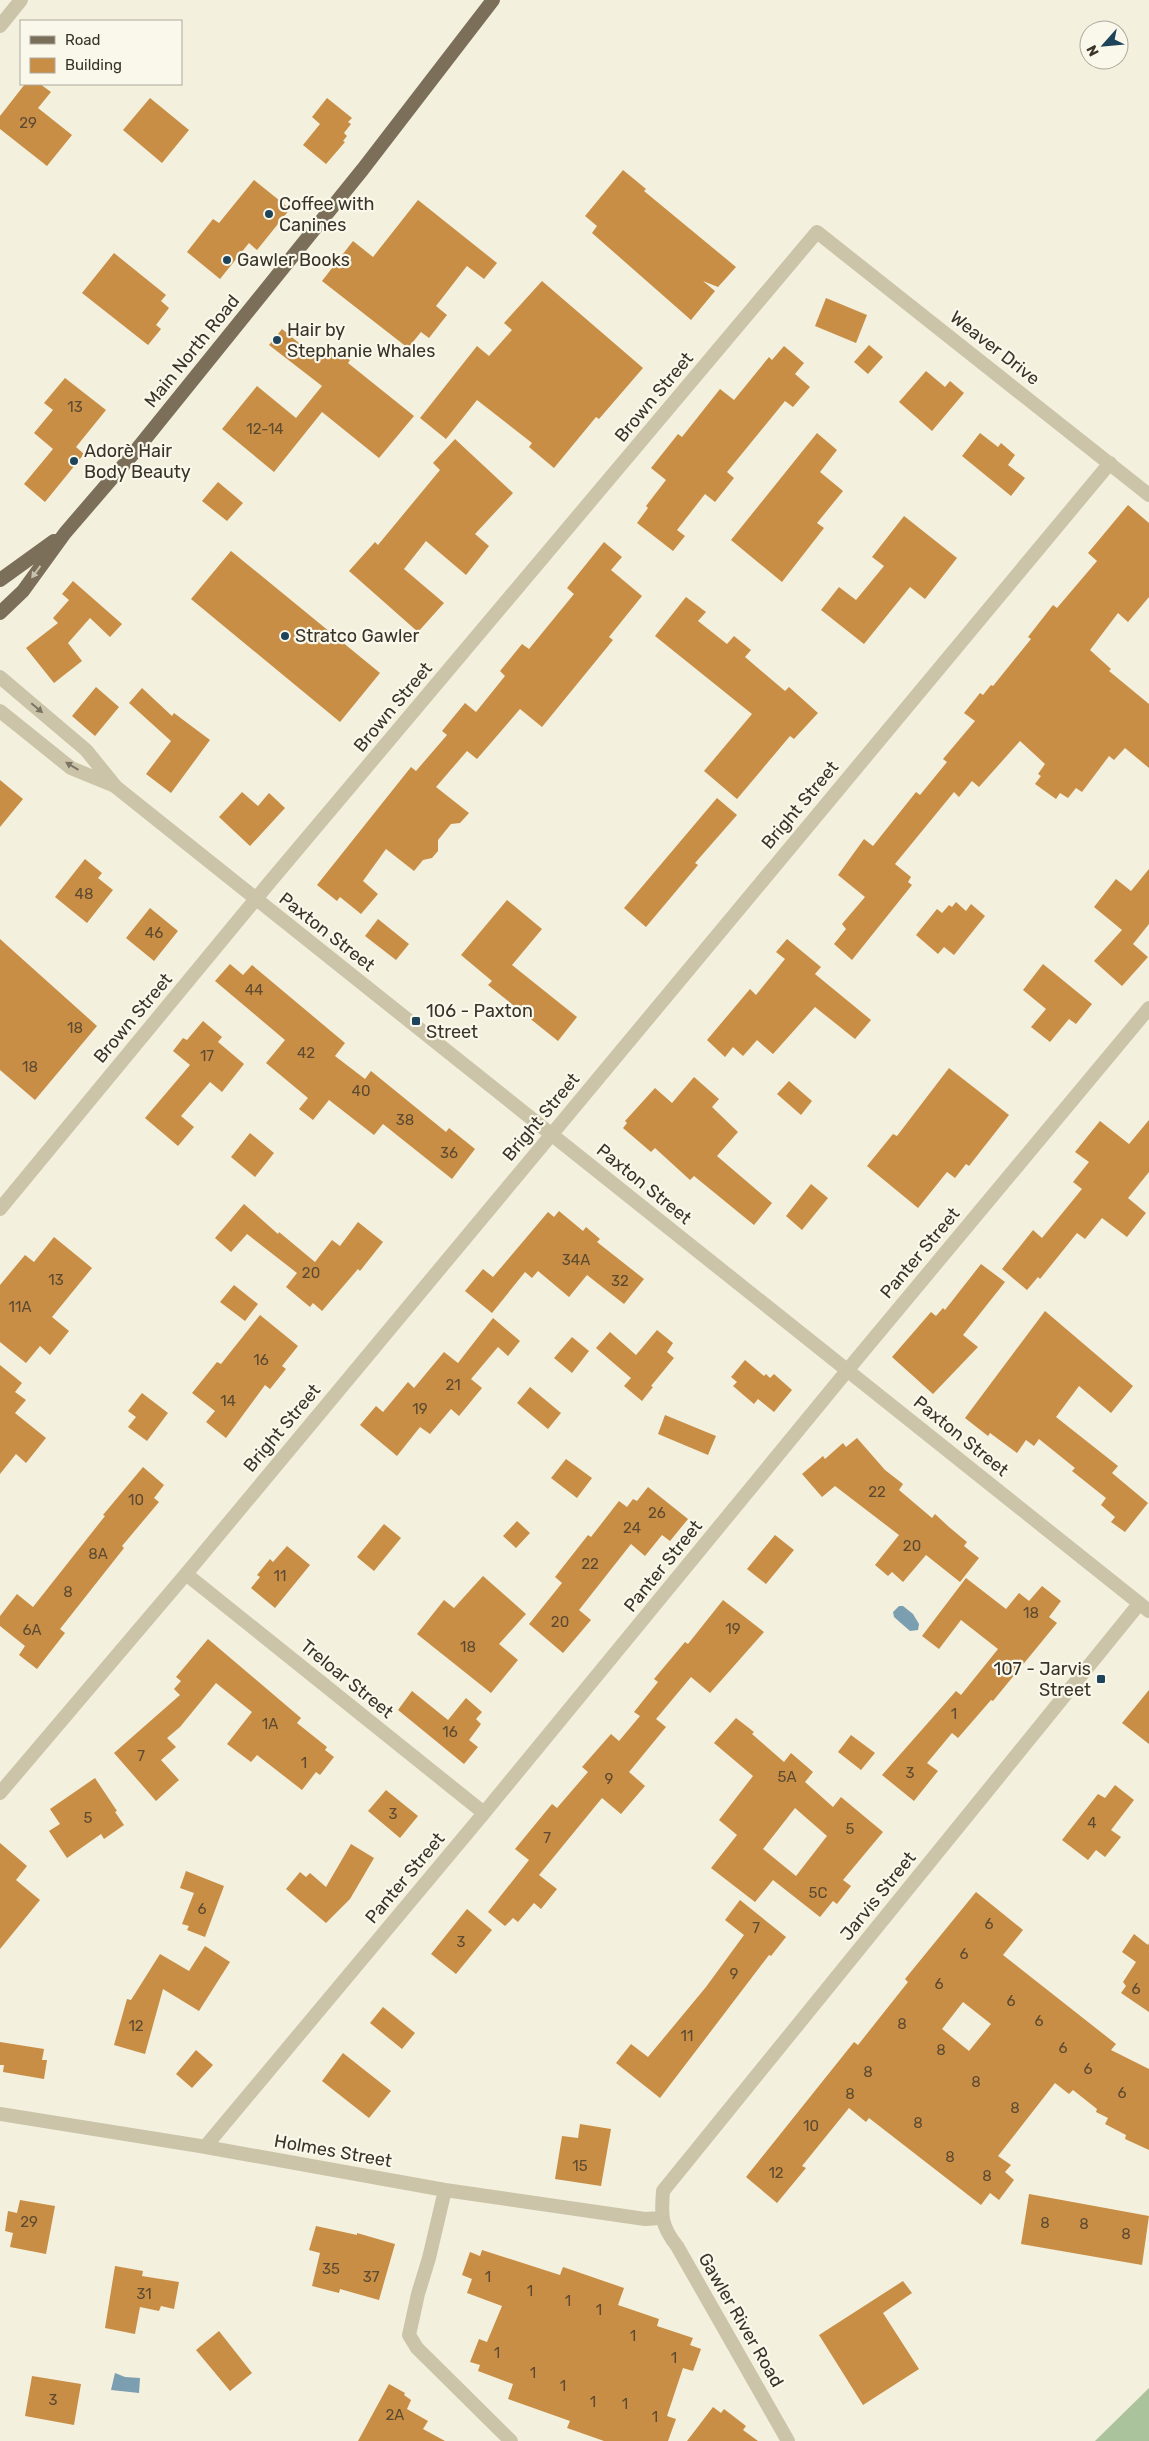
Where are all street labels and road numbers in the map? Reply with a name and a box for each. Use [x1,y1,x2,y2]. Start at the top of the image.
street label: Main North Road [140,290,244,412]
street label: Weaver Drive [946,306,1044,390]
street label: Brown Street [610,348,698,446]
street label: Brown Street [349,658,437,756]
street label: Bright Street [757,756,843,854]
street label: Paxton Street [275,888,379,976]
street label: Brown Street [89,969,177,1067]
street label: Bright Street [498,1068,584,1166]
street label: Paxton Street [592,1139,696,1229]
street label: Panter Street [876,1203,964,1303]
street label: Bright Street [239,1379,325,1477]
street label: Paxton Street [909,1391,1013,1481]
street label: Panter Street [619,1516,707,1616]
street label: Treloar Street [296,1635,398,1723]
street label: Panter Street [361,1828,449,1928]
street label: Jarvis Street [835,1847,921,1945]
street label: Holmes Street [272,2130,394,2172]
street label: Gawler River Road [694,2249,788,2391]

